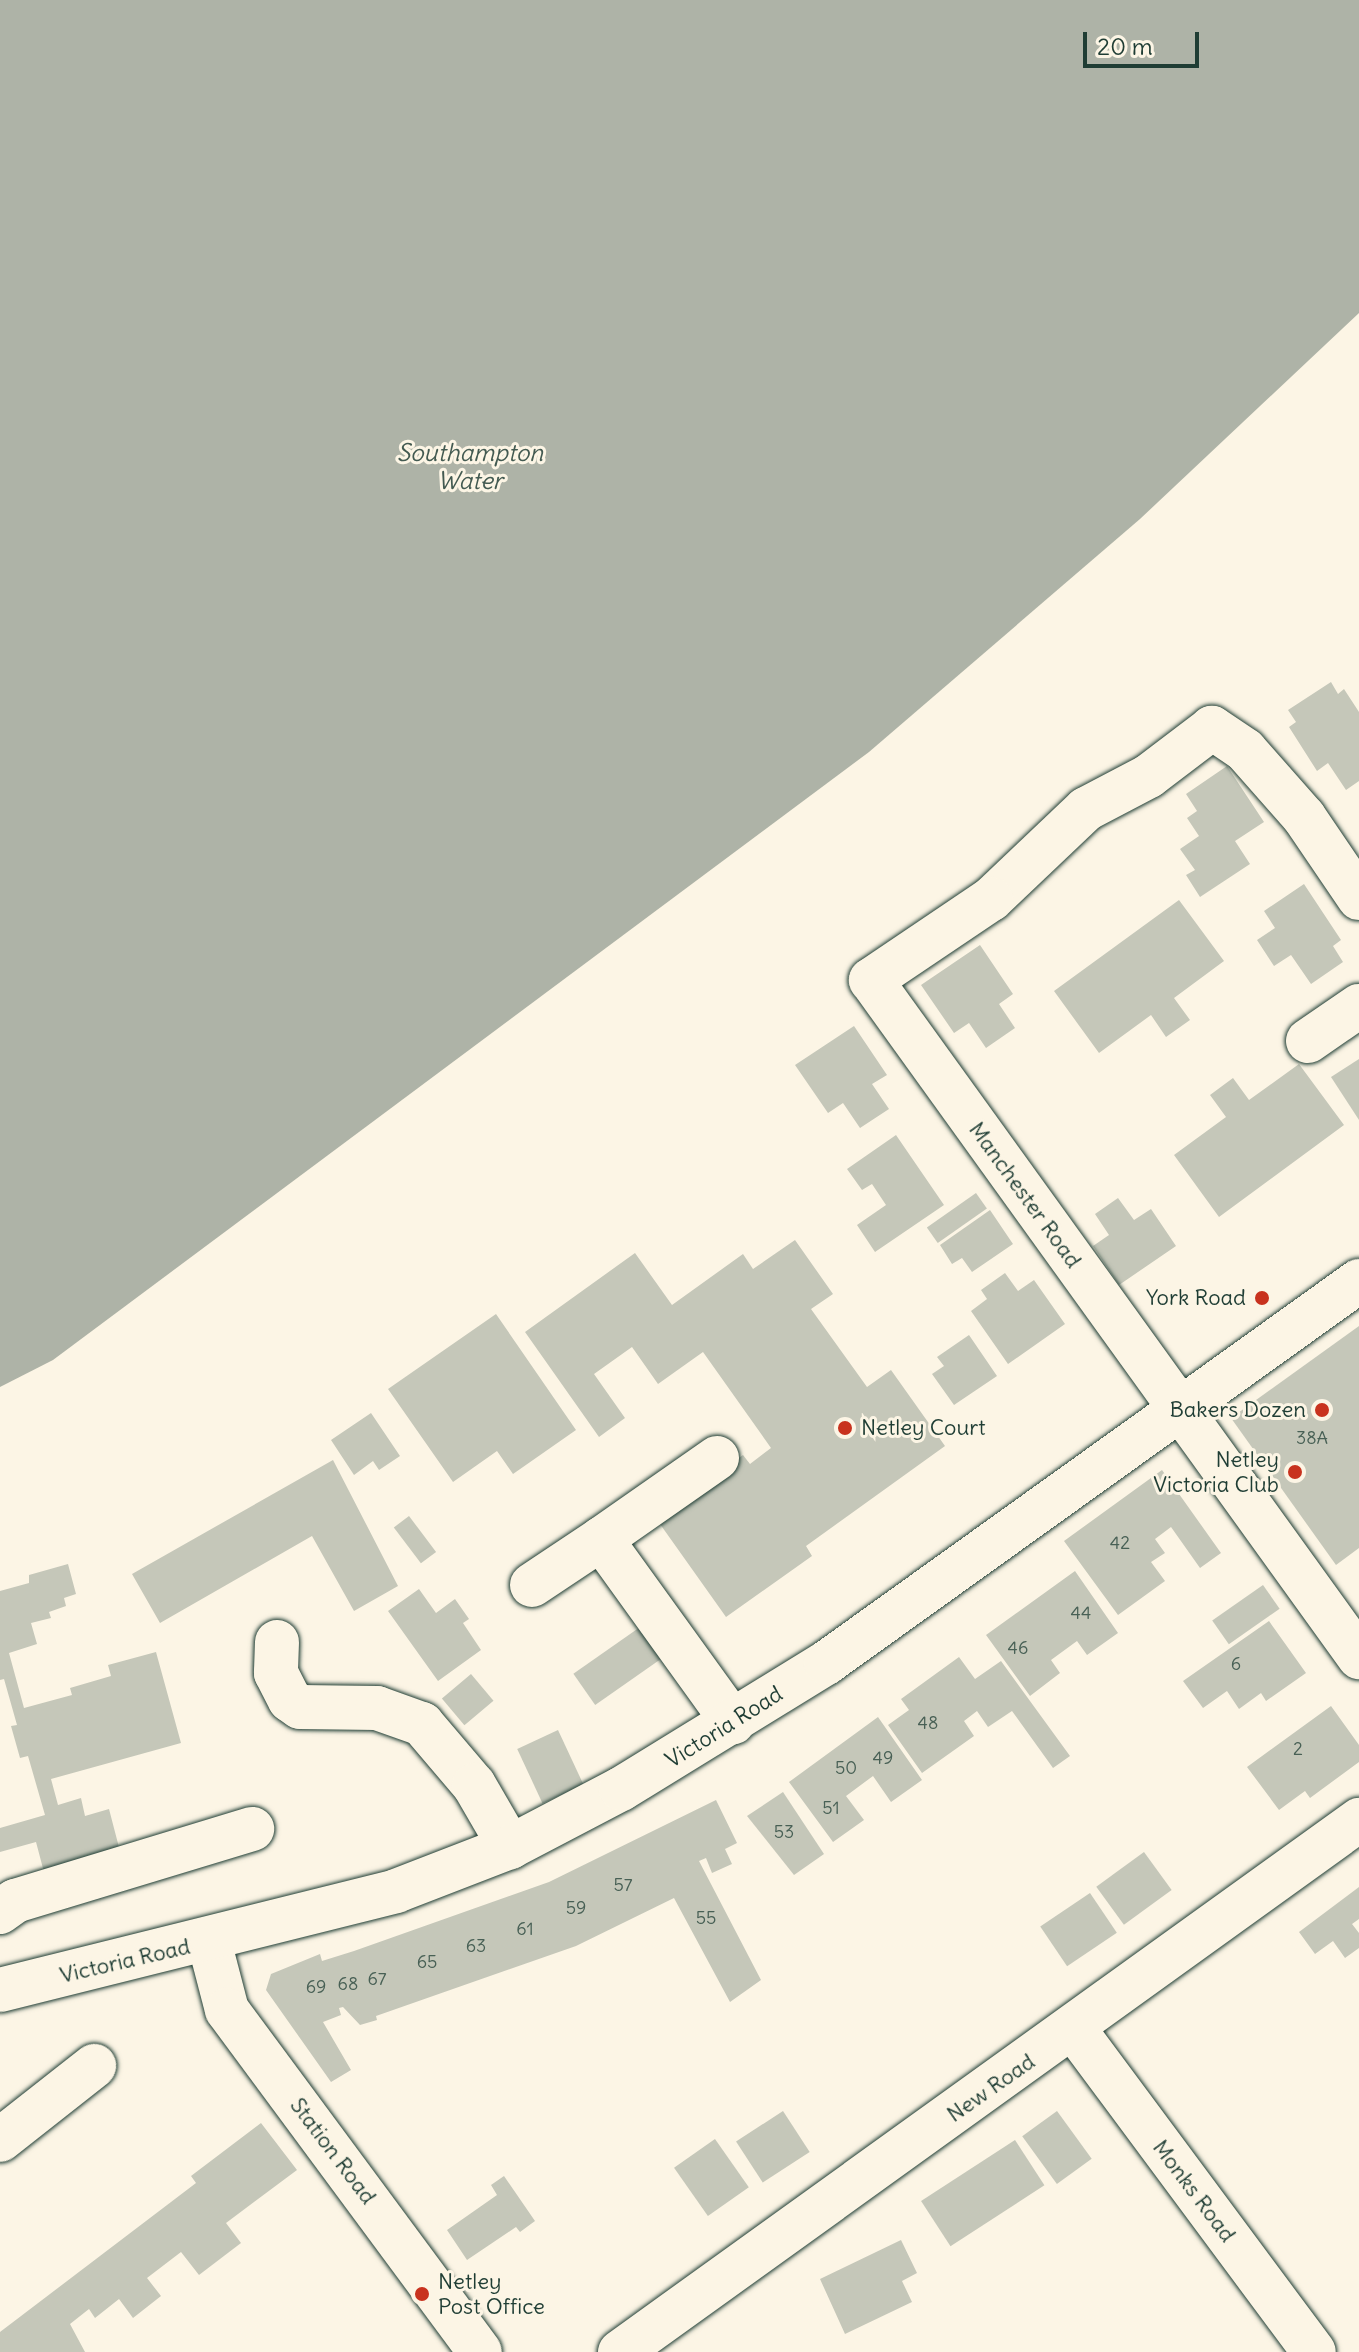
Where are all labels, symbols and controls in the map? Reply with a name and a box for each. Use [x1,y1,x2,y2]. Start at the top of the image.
scale bar [1087,16,1203,66]
text: 20 m [1097,31,1153,61]
water label: Southampton Water [397,439,543,495]
street label: Manchester Road [963,1117,1087,1273]
place label: York Road [1146,1285,1246,1311]
marker: York Road [1253,1289,1271,1307]
place label: Bakers Dozen [1169,1397,1306,1423]
marker: Bakers Dozen [1313,1401,1331,1419]
place label: Netley Court [861,1415,986,1441]
marker: Netley Court [836,1419,854,1437]
house number: 38A [1296,1427,1328,1449]
place label: Netley Victoria Club [1153,1446,1279,1498]
marker: Netley Victoria Club [1286,1463,1304,1481]
house number: 42 [1110,1532,1130,1554]
house number: 44 [1071,1602,1091,1624]
house number: 46 [1008,1637,1028,1659]
house number: 6 [1231,1653,1241,1675]
street label: Victoria Road [661,1681,787,1773]
house number: 48 [918,1712,938,1734]
house number: 2 [1293,1738,1303,1760]
house number: 49 [873,1747,893,1769]
house number: 50 [835,1757,857,1779]
house number: 51 [822,1797,840,1819]
house number: 53 [774,1821,794,1843]
house number: 57 [613,1874,633,1896]
house number: 59 [566,1897,586,1919]
house number: 55 [696,1907,716,1929]
house number: 61 [516,1918,534,1940]
street label: Victoria Road [57,1933,193,1989]
house number: 63 [466,1935,486,1957]
house number: 65 [417,1951,437,1973]
house number: 67 [367,1968,387,1990]
house number: 68 [338,1973,358,1995]
house number: 69 [306,1976,326,1998]
street label: New Road [942,2048,1040,2128]
street label: Station Road [285,2093,381,2209]
street label: Monks Road [1147,2135,1241,2247]
place label: Netley Post Office [438,2268,545,2320]
marker: Netley Post Office [413,2285,431,2303]

